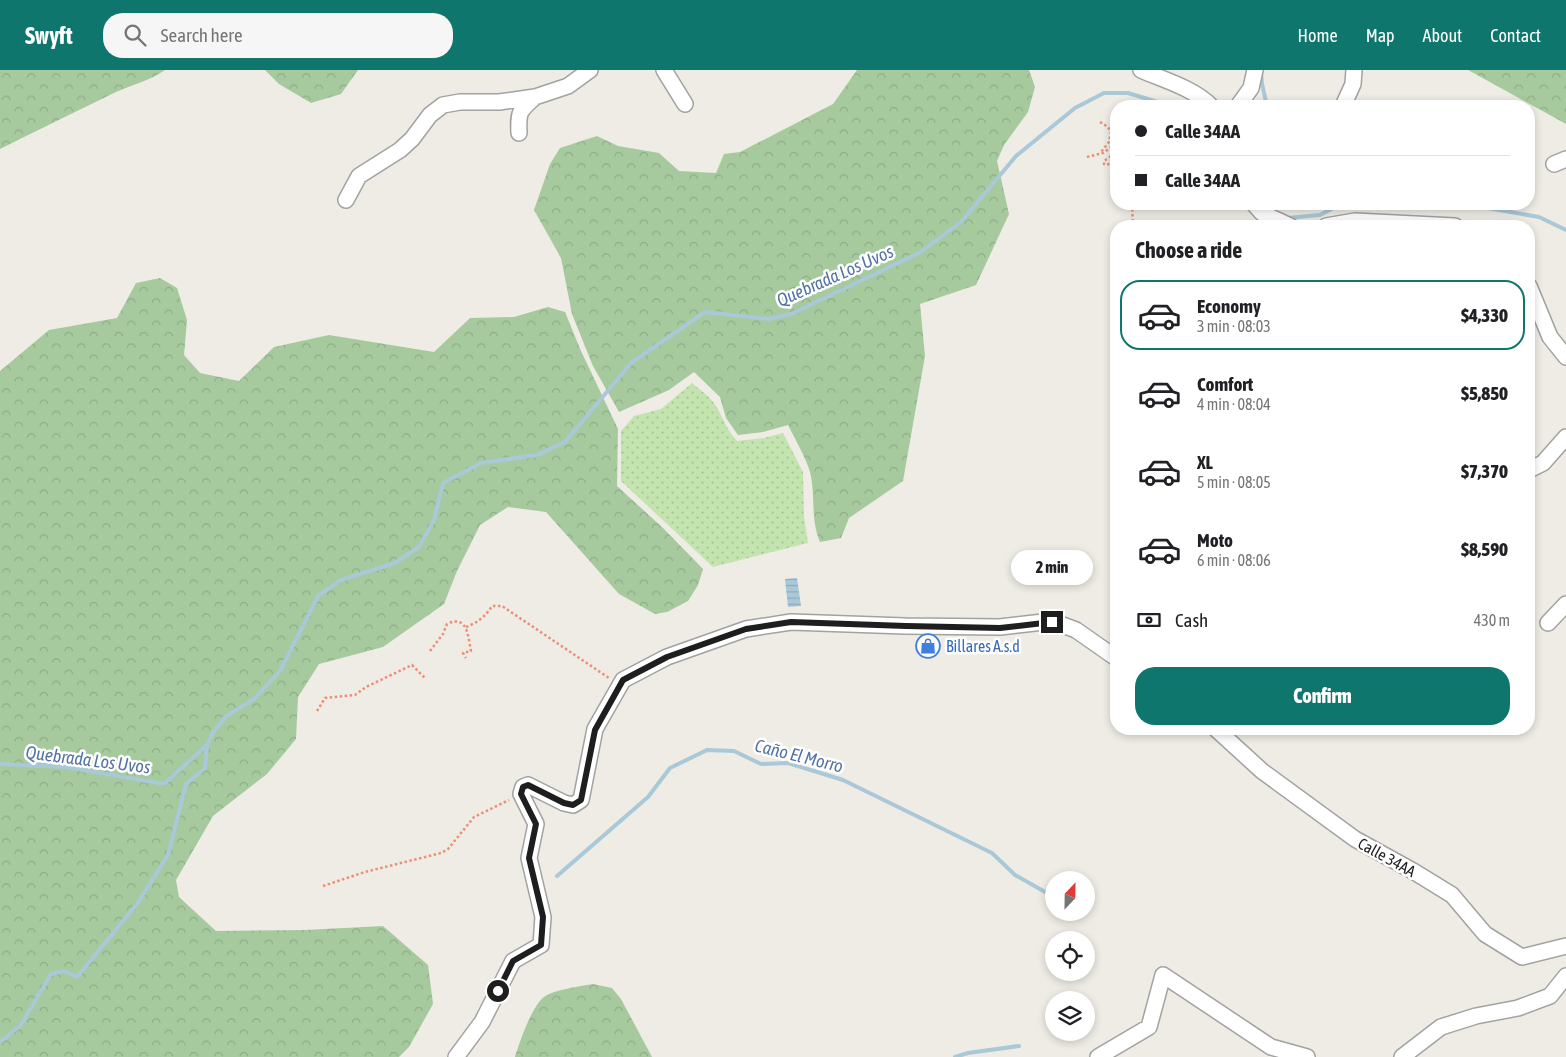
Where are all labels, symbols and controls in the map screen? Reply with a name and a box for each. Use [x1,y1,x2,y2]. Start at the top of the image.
search box [103,13,453,58]
icon: search [121,21,149,49]
text: Swyft [25,22,73,49]
text: Search here [161,24,243,46]
text: Home [1298,25,1338,46]
text: Map [1366,25,1395,46]
text: About [1423,25,1462,46]
text: Contact [1490,25,1541,46]
text: Calle 34AA [1165,120,1240,142]
text: Calle 34AA [1165,169,1240,191]
text: Choose a ride [1135,237,1242,263]
water label: Quebrada Los Uvos [773,240,896,311]
icon: car [1137,293,1182,338]
text: Economy [1197,295,1261,317]
text: $4,330 [1461,304,1508,326]
text: 3 min · 08:03 [1197,317,1271,335]
icon: car [1137,371,1182,416]
text: Comfort [1197,373,1253,395]
text: $5,850 [1461,382,1508,404]
text: 4 min · 08:04 [1197,395,1271,413]
icon: car [1137,449,1182,494]
text: XL [1197,451,1213,473]
text: $7,370 [1461,460,1508,482]
text: 5 min · 08:05 [1197,473,1271,491]
icon: car [1137,527,1182,572]
text: Moto [1197,529,1233,551]
text: $8,590 [1461,538,1508,560]
callout: 2 min [1011,550,1093,584]
text: 6 min · 08:06 [1197,551,1271,569]
text: 2 min [1036,558,1068,576]
icon: cash [1135,606,1163,634]
text: Cash [1175,609,1208,631]
route end [1041,611,1063,633]
text: 430 m [1474,611,1510,629]
shop icon: Billares A.s.d [915,633,941,659]
place label: Billares A.s.d [946,637,1020,655]
button: Confirm [1135,667,1510,725]
water label: Caño El Morro [753,734,845,777]
water label: Quebrada Los Uvos [25,741,152,778]
street label: Calle 34AA [1355,834,1419,880]
north arrow [1045,871,1095,921]
map controls [1045,871,1095,1041]
button: locate [1045,931,1095,981]
route start [487,980,509,1002]
button: layers [1045,991,1095,1041]

